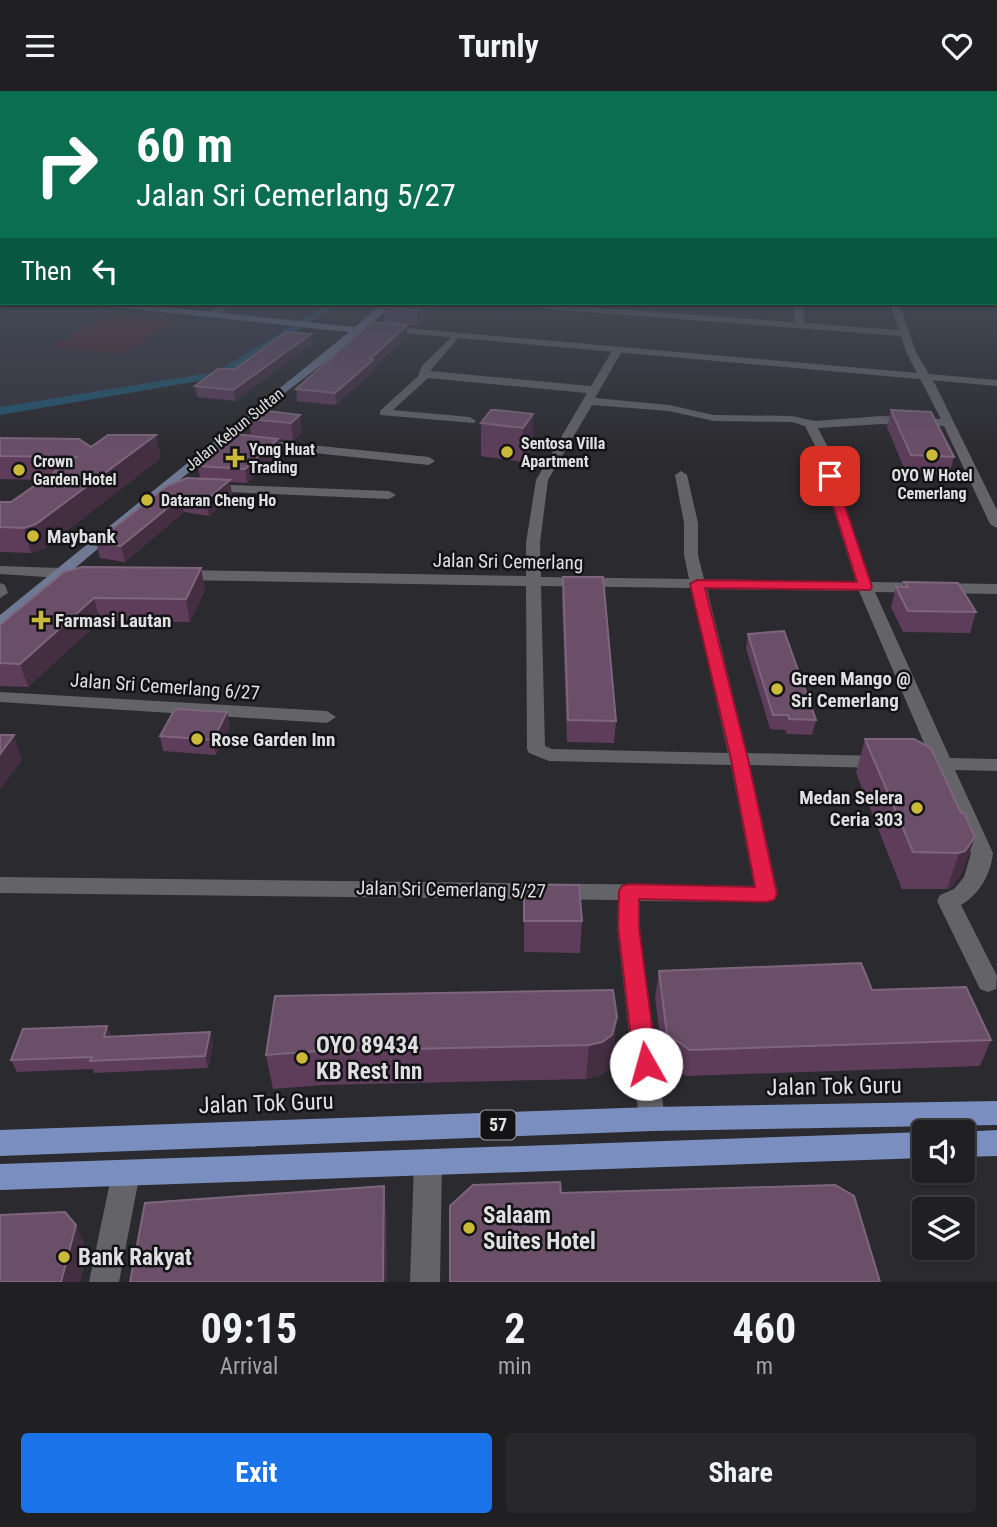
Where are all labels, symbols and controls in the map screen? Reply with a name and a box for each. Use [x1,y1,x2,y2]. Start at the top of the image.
icon: menu [21,27,59,65]
text: Turnly [458,27,539,65]
icon: heart [938,27,976,65]
text: 60 m [136,117,233,174]
icon: right [21,119,112,210]
text: Jalan Sri Cemerlang 5/27 [136,176,456,214]
icon: left [86,252,124,290]
text: Then [21,256,72,286]
street label: Jalan Kebun Sultan [181,384,287,475]
place label: Sentosa Villa Apartment [521,434,606,471]
place label: Yong Huat Trading [249,440,315,477]
marker: Sentosa Villa Apartment [499,444,515,460]
pin [800,446,860,506]
marker: OYO W Hotel Cemerlang [924,447,940,463]
marker: Yong Huat Trading [227,450,243,466]
place label: Crown Garden Hotel [33,452,117,489]
icon: arrive [811,457,849,495]
marker: Crown Garden Hotel [11,462,27,478]
place label: OYO W Hotel Cemerlang [891,466,973,503]
place label: Dataran Cheng Ho [161,491,276,510]
marker: Dataran Cheng Ho [139,492,155,508]
place label: Maybank [47,525,116,548]
marker: Maybank [25,528,41,544]
street label: Jalan Sri Cemerlang [433,549,583,574]
place label: Farmasi Lautan [55,609,171,632]
marker: Farmasi Lautan [33,612,49,628]
place label: Green Mango @ Sri Cemerlang [791,667,911,712]
street label: Jalan Sri Cemerlang 6/27 [69,668,261,705]
marker: Green Mango @ Sri Cemerlang [769,681,785,697]
place label: Rose Garden Inn [211,728,335,751]
marker: Rose Garden Inn [189,731,205,747]
place label: Medan Selera Ceria 303 [799,786,903,831]
marker: Medan Selera Ceria 303 [909,800,925,816]
street label: Jalan Sri Cemerlang 5/27 [356,876,546,903]
position arrow [609,1027,683,1101]
place label: OYO 89434 KB Rest Inn [316,1032,422,1085]
marker: OYO 89434 KB Rest Inn [294,1050,310,1066]
street label: Jalan Tok Guru [766,1072,902,1101]
street label: Jalan Tok Guru [198,1088,334,1119]
road number: 57 [480,1111,516,1140]
map controls [912,1120,975,1260]
button: sound [912,1120,975,1183]
button: layers [912,1197,975,1260]
place label: Salaam Suites Hotel [483,1202,596,1255]
marker: Salaam Suites Hotel [461,1220,477,1236]
place label: Bank Rakyat [78,1244,192,1271]
marker: Bank Rakyat [56,1249,72,1265]
text: 09:15 [201,1304,297,1353]
text: 2 [504,1304,525,1353]
text: 460 [732,1304,796,1353]
text: Arrival [220,1353,278,1380]
text: min [498,1353,532,1380]
text: m [756,1353,773,1380]
button: Exit [21,1433,492,1513]
button: Share [506,1433,976,1513]

